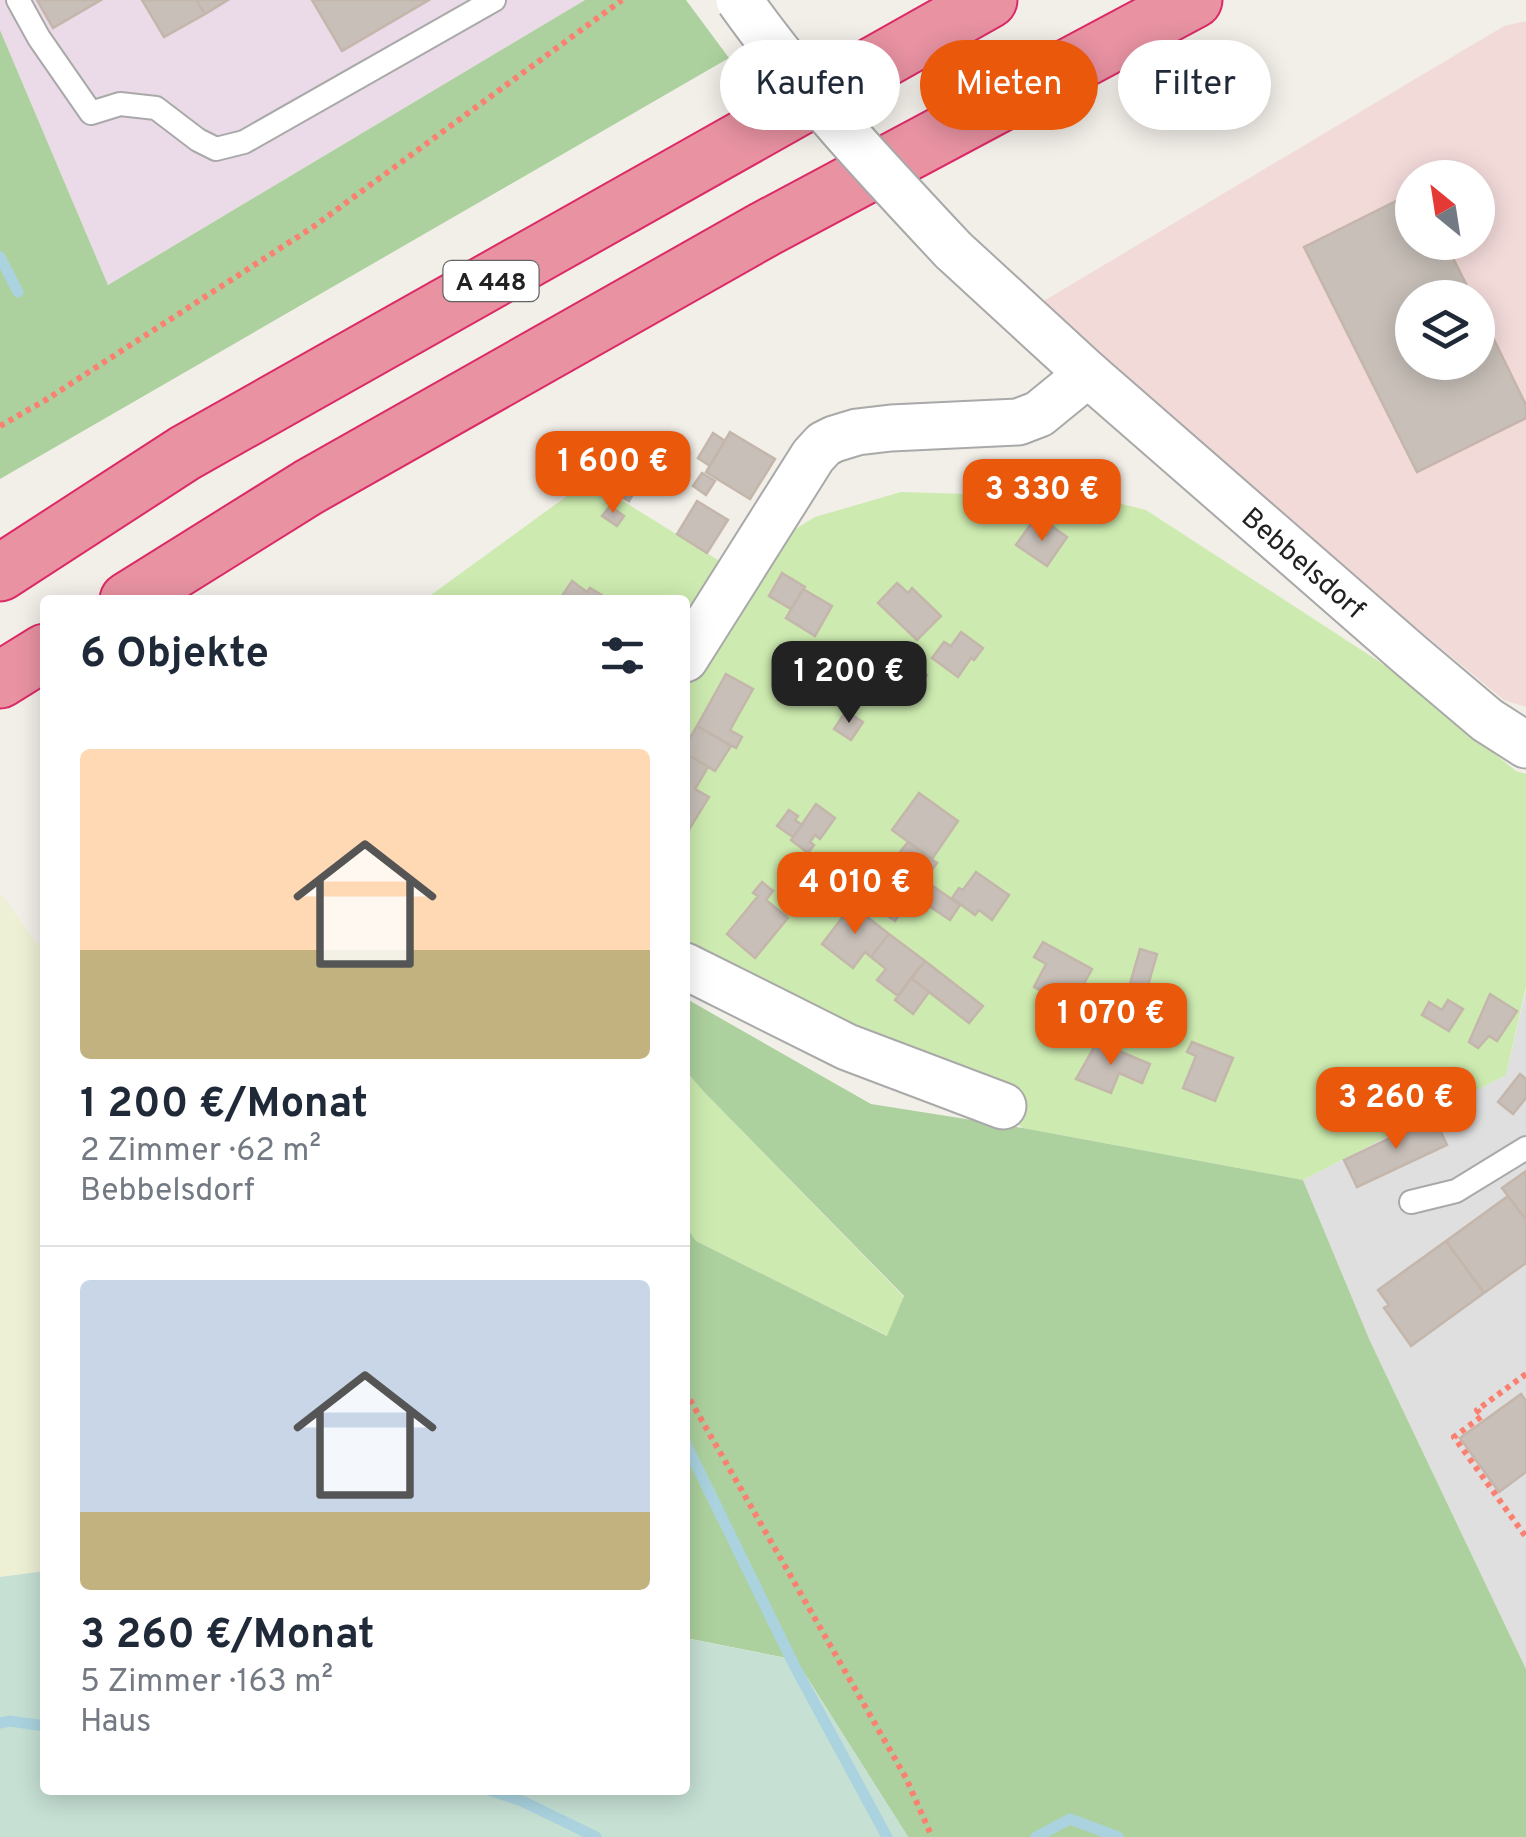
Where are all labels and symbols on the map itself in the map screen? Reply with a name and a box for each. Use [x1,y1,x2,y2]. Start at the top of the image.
north arrow [1395,160,1495,260]
road number: A 448 [444,261,538,301]
pin: 1 600 € [521,431,705,516]
pin: 3 330 € [950,459,1134,544]
street label: Bebbelsdorf [1233,501,1371,628]
pin: 1 200 € [757,641,941,726]
pin: 4 010 € [763,852,947,937]
pin: 1 070 € [1019,983,1203,1068]
pin: 3 260 € [1304,1067,1488,1152]

